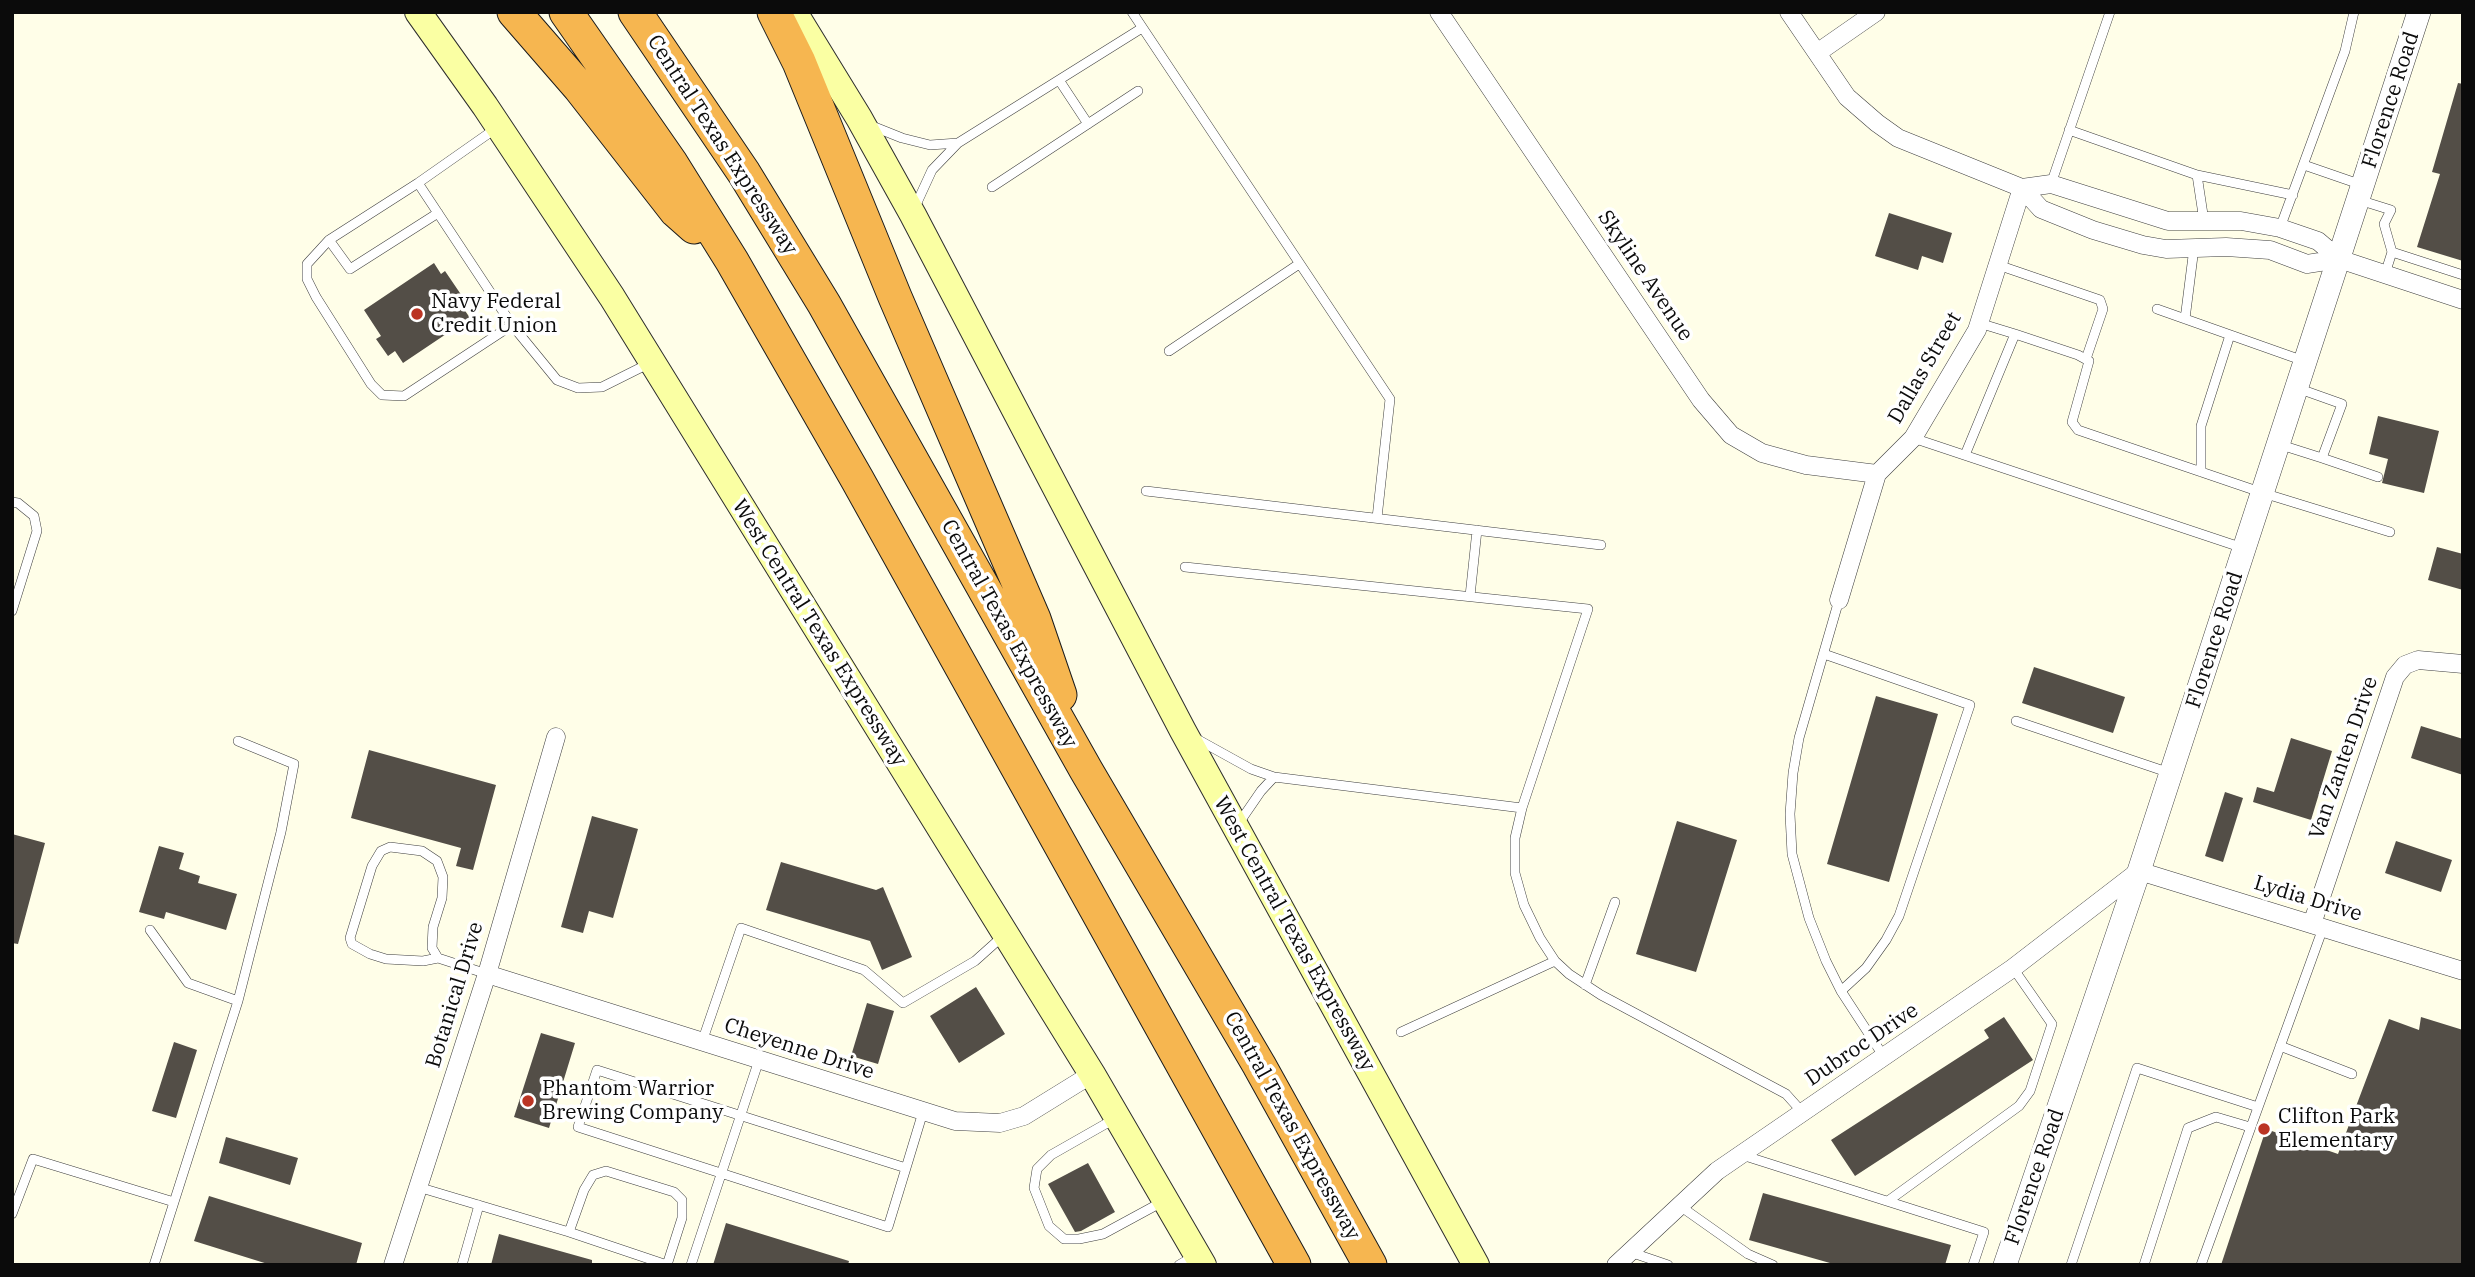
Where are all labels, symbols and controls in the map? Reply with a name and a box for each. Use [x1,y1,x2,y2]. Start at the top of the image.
street label: Florence Road [2357,29,2425,171]
street label: Central Texas Expressway [641,30,803,260]
street label: Skyline Avenue [1592,206,1698,346]
place label: Navy Federal Credit Union [431,289,561,339]
marker: Navy Federal Credit Union [409,306,425,322]
street label: Dallas Street [1883,308,1967,428]
street label: West Central Texas Expressway [726,495,912,771]
street label: Central Texas Expressway [936,515,1082,753]
street label: Florence Road [2181,569,2249,711]
street label: Van Zanten Drive [2304,673,2384,843]
street label: West Central Texas Expressway [1208,792,1380,1076]
street label: Lydia Drive [2251,871,2365,927]
street label: Botanical Drive [421,919,489,1071]
street label: Dubroc Drive [1801,998,1923,1092]
street label: Central Texas Expressway [1219,1007,1365,1245]
street label: Cheyenne Drive [721,1013,877,1085]
place label: Phantom Warrior Brewing Company [542,1076,723,1126]
marker: Phantom Warrior Brewing Company [520,1093,536,1109]
place label: Clifton Park Elementary [2278,1104,2395,1154]
street label: Florence Road [2000,1106,2070,1248]
marker: Clifton Park Elementary [2256,1121,2272,1137]

